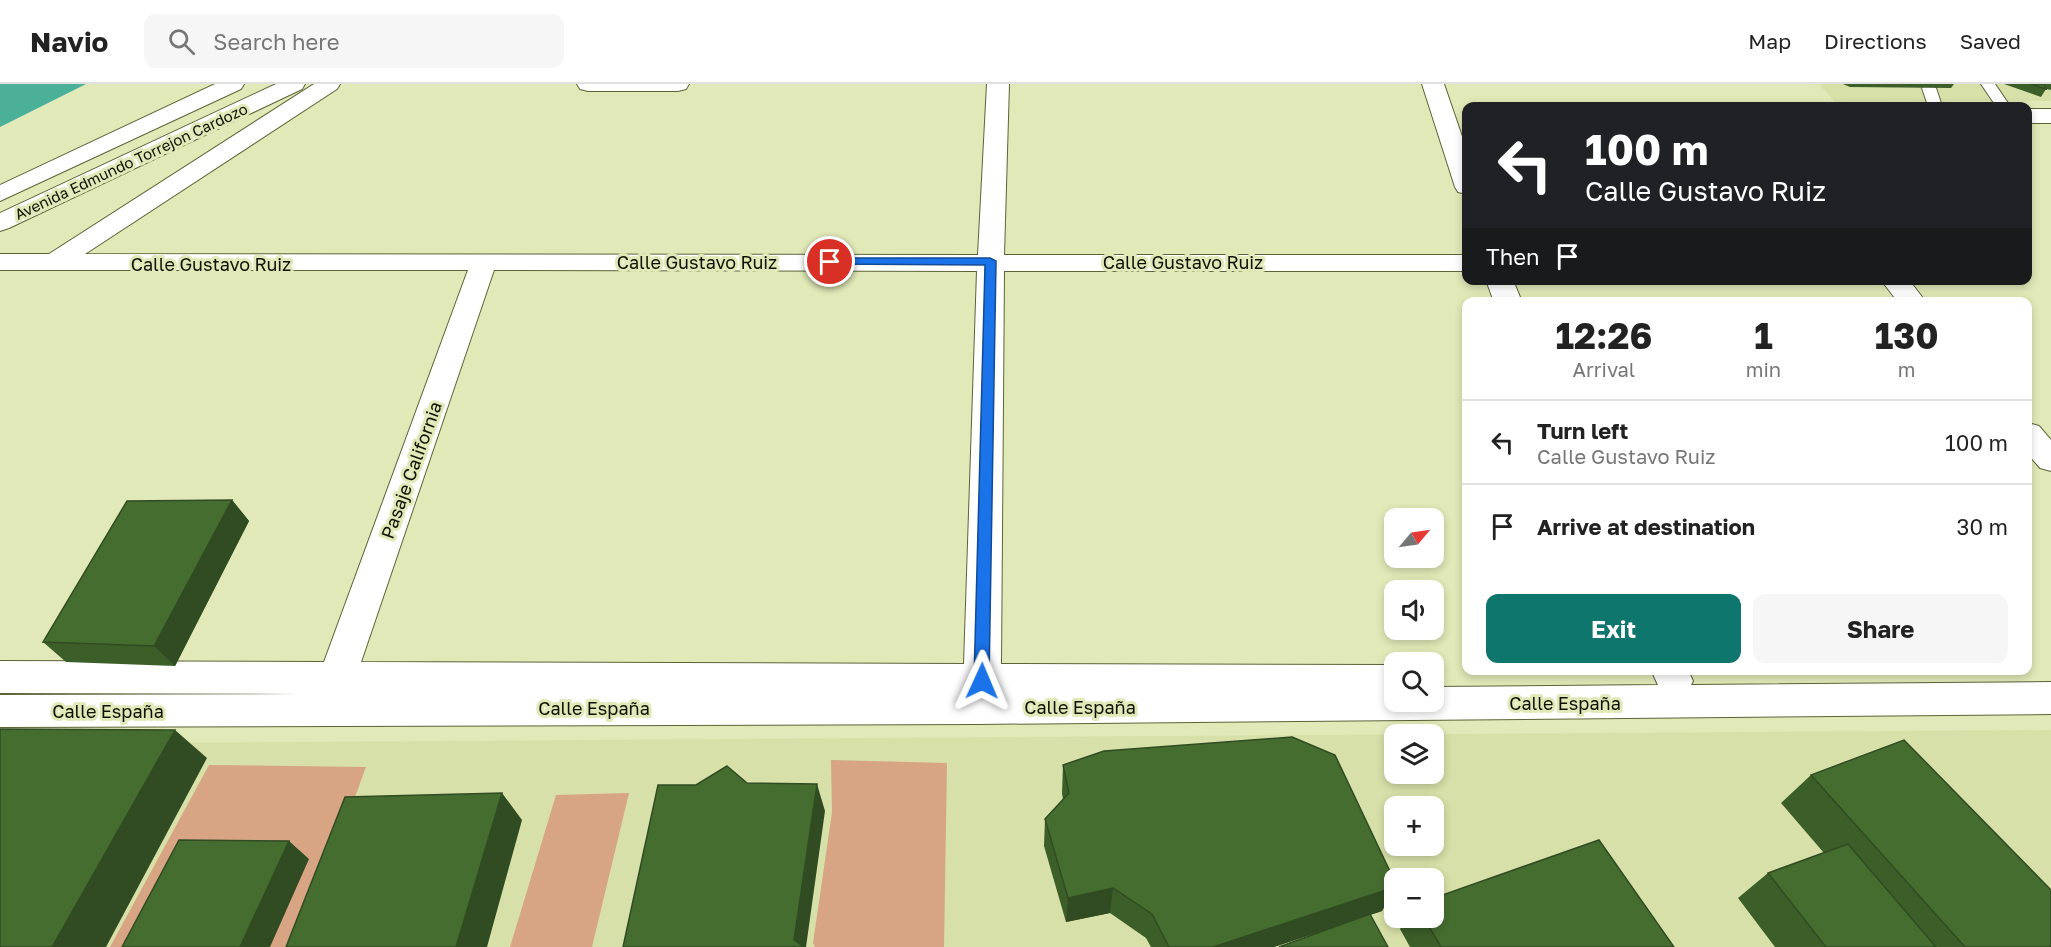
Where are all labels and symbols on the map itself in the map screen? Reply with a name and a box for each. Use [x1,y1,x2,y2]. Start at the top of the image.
street label: Avenida Edmundo Torrejon Cardozo [12,99,250,223]
pin [804,236,855,287]
street label: Calle Gustavo Ruiz [617,251,777,273]
street label: Calle Gustavo Ruiz [1103,251,1263,273]
street label: Calle Gustavo Ruiz [131,253,291,275]
street label: Pasaje California [376,398,446,542]
north arrow [1384,508,1444,568]
position arrow [950,649,1014,713]
street label: Calle España [1509,692,1621,714]
street label: Calle España [1024,696,1136,718]
street label: Calle España [538,697,650,719]
street label: Calle España [52,700,164,722]

